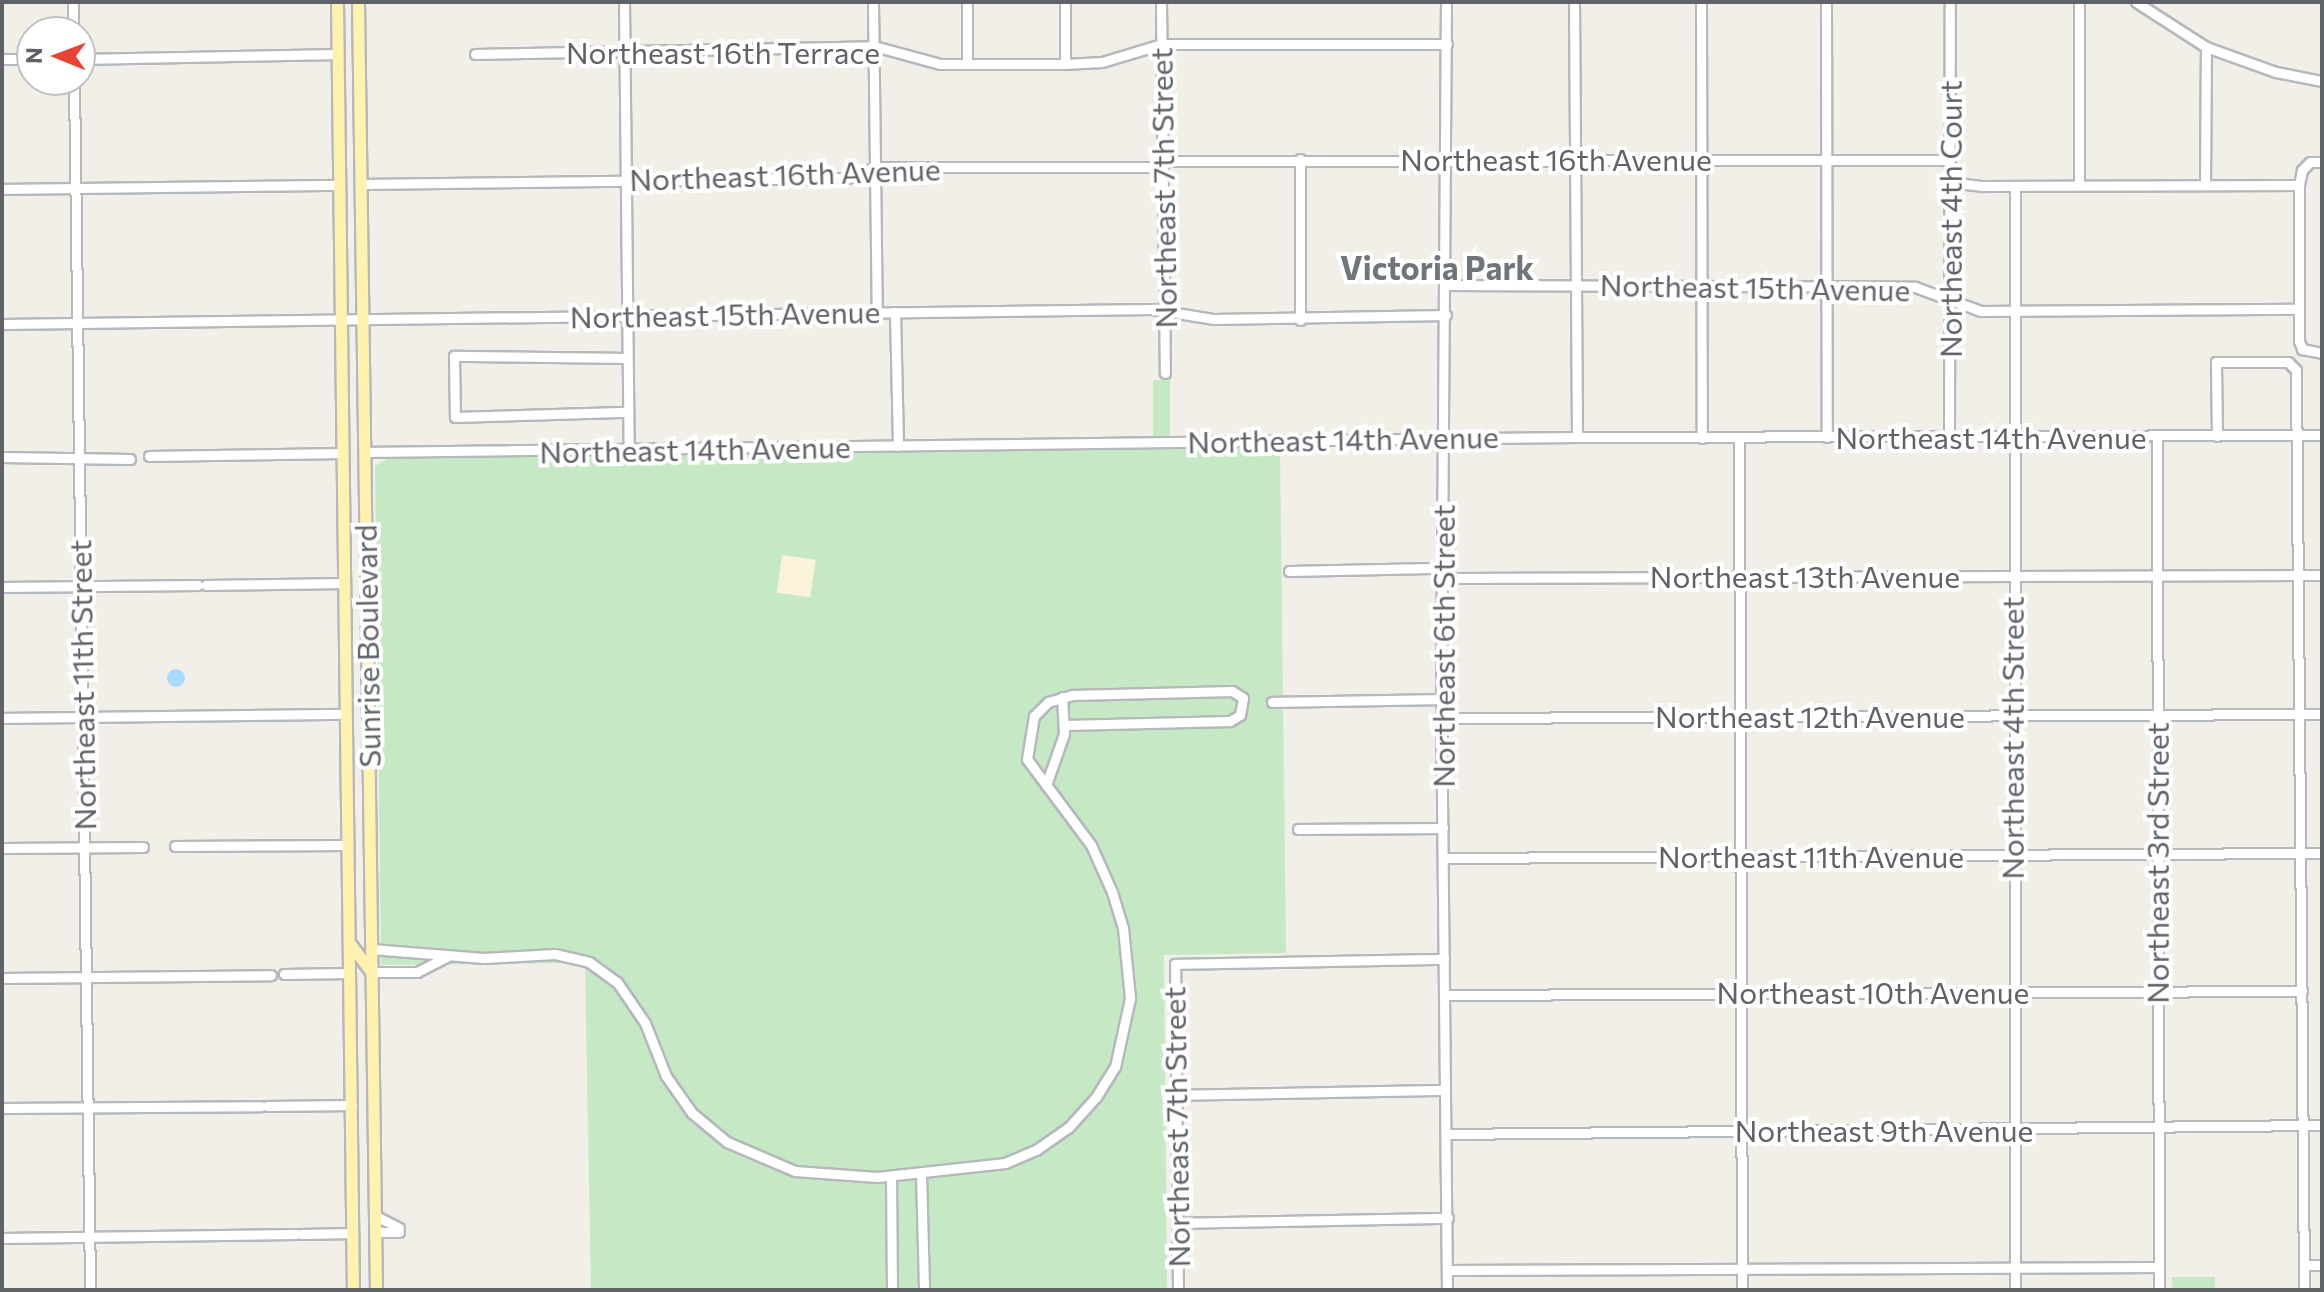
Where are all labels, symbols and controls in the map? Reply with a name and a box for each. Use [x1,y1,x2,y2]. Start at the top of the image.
north arrow [16,16,96,96]
street label: Northeast 16th Terrace [566,34,880,70]
text: N [20,47,47,64]
street label: Northeast 7th Street [1143,47,1183,329]
street label: Northeast 4th Court [1932,80,1968,358]
street label: Northeast 16th Avenue [1400,141,1712,177]
street label: Northeast 16th Avenue [629,151,941,197]
district label: Victoria Park [1340,248,1534,286]
street label: Northeast 15th Avenue [1599,266,1911,308]
street label: Northeast 15th Avenue [569,293,881,335]
street label: Northeast 14th Avenue [1187,418,1499,460]
street label: Northeast 14th Avenue [1835,419,2147,455]
street label: Northeast 14th Avenue [539,428,851,470]
street label: Northeast 6th Street [1425,504,1461,788]
street label: Sunrise Boulevard [347,524,387,768]
street label: Northeast 11th Street [61,539,103,831]
street label: Northeast 13th Avenue [1650,558,1960,594]
street label: Northeast 4th Street [1994,596,2030,880]
street label: Northeast 12th Avenue [1655,698,1965,734]
street label: Northeast 3rd Street [2139,722,2175,1004]
street label: Northeast 11th Avenue [1658,838,1964,874]
street label: Northeast 10th Avenue [1717,974,2029,1010]
street label: Northeast 7th Street [1156,986,1196,1268]
street label: Northeast 9th Avenue [1735,1112,2033,1148]

